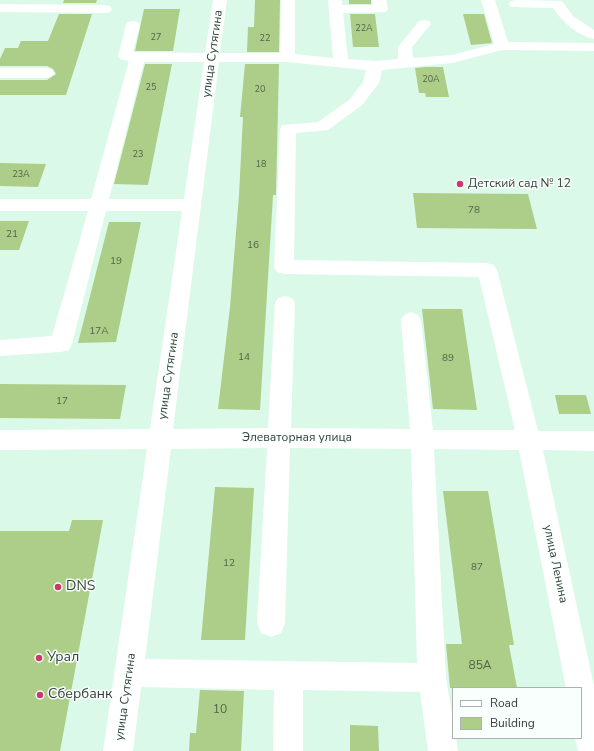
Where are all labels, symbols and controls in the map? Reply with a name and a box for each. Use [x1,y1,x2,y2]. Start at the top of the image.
street label: улица Сутягина [200,9,226,99]
house number: 22А [355,24,373,34]
house number: 27 [151,33,161,43]
house number: 22 [260,34,270,44]
house number: 20А [422,75,440,85]
house number: 25 [146,83,156,93]
house number: 20 [255,85,265,95]
house number: 23 [133,150,143,160]
house number: 18 [256,160,266,170]
house number: 23А [12,170,30,180]
place label: Детский сад № 12 [468,177,571,191]
marker: Детский сад № 12 [455,179,465,189]
house number: 78 [468,205,480,217]
house number: 21 [6,229,18,241]
house number: 16 [247,240,259,252]
house number: 19 [110,256,122,268]
house number: 17А [89,326,109,338]
street label: улица Сутягина [156,331,182,421]
house number: 14 [238,352,250,364]
house number: 89 [442,353,454,365]
house number: 17 [56,396,68,408]
street label: Элеваторная улица [242,431,352,445]
street label: улица Ленина [540,524,570,604]
house number: 12 [223,558,235,570]
house number: 87 [471,562,483,574]
place label: DNS [66,579,95,595]
marker: DNS [53,582,63,592]
place label: Урал [47,650,79,666]
street label: улица Сутягина [113,652,139,742]
marker: Урал [34,653,44,663]
house number: 85А [468,659,492,673]
place label: Сбербанк [48,687,112,703]
legend [452,687,582,739]
marker: Сбербанк [35,690,45,700]
text: Road [490,695,518,711]
house number: 10 [213,703,227,717]
text: Building [490,715,535,731]

